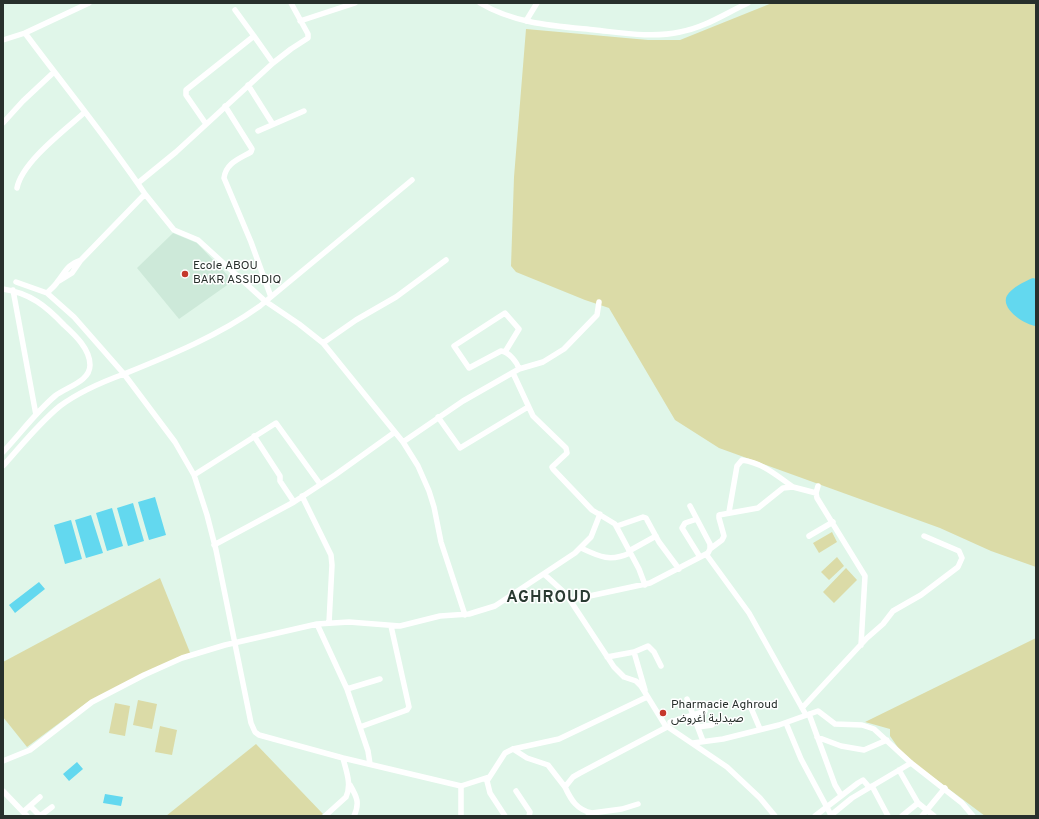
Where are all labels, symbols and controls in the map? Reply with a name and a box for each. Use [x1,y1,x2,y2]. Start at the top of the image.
place label: Ecole ABOU BAKR ASSIDDIQ [193,260,281,288]
marker: Ecole ABOU BAKR ASSIDDIQ [180,269,190,279]
district label: AGHROUD [506,589,592,609]
place label: Pharmacie Aghroud صيدلية أغروض [671,699,778,727]
marker: Pharmacie Aghroud صيدلية أغروض [658,708,668,718]

